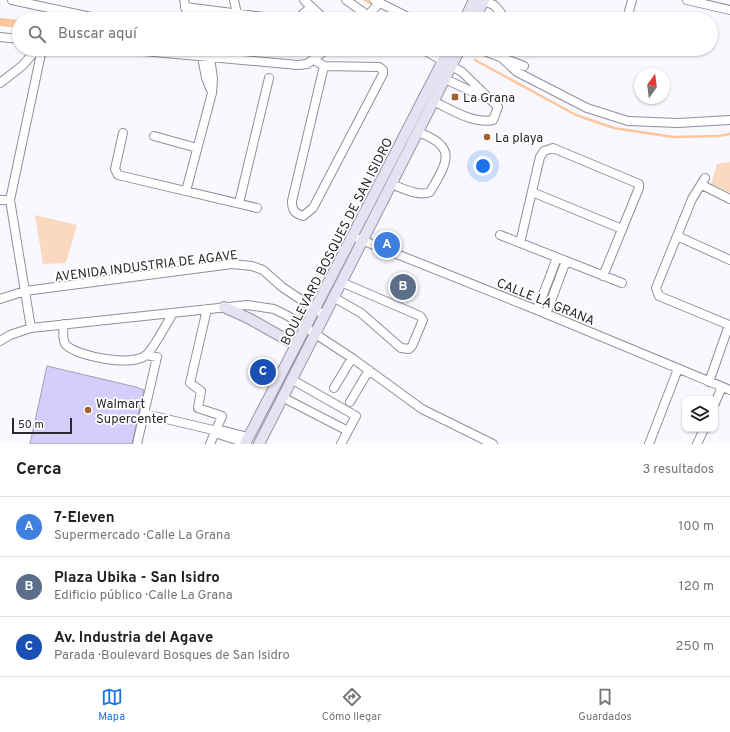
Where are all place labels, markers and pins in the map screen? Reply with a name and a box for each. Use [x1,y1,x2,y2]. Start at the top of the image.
place label: La Grana [463,91,515,107]
marker: La Grana [450,92,460,102]
place label: La playa [495,131,543,147]
marker: La playa [482,132,492,142]
pin: A [374,230,400,260]
pin: B [390,272,416,302]
pin: C [250,357,276,387]
place label: Walmart Supercenter [96,397,168,428]
marker: Walmart Supercenter [83,405,93,415]

